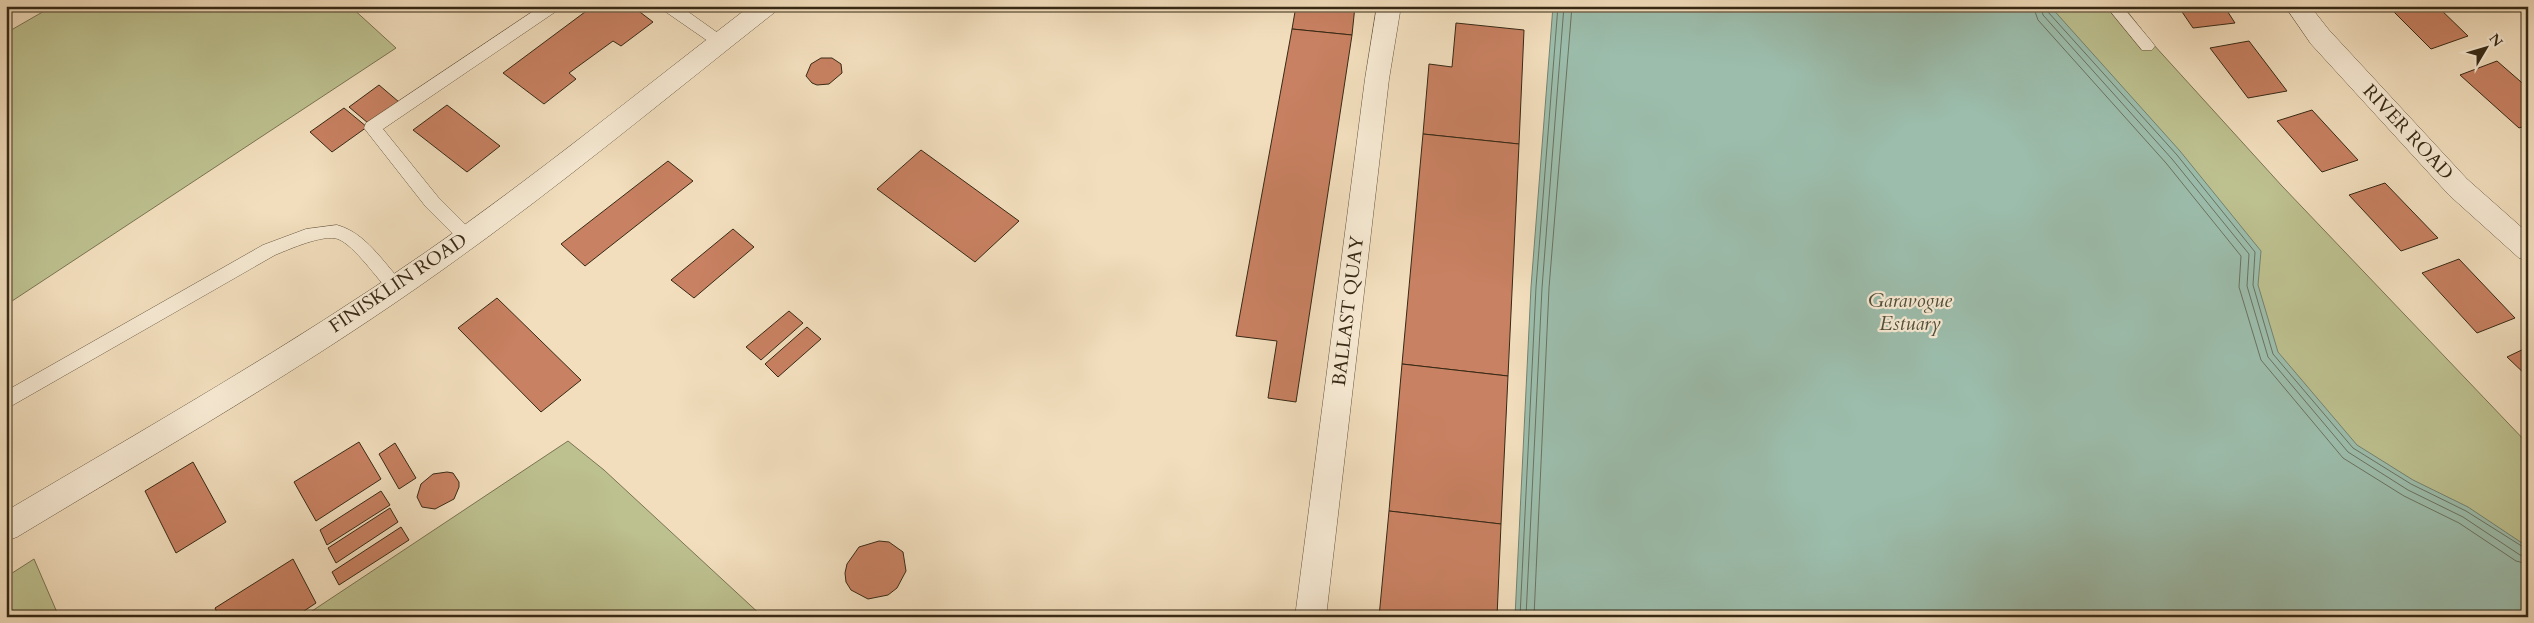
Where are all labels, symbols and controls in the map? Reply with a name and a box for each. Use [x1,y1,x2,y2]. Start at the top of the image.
north arrow [2462,22,2512,72]
text: N [2485,30,2507,51]
street label: RIVER ROAD [2357,78,2459,186]
street label: FINISKLIN ROAD [324,227,472,339]
street label: BALLAST QUAY [1326,234,1370,388]
water label: Garavogue Estuary [1868,287,1952,337]

